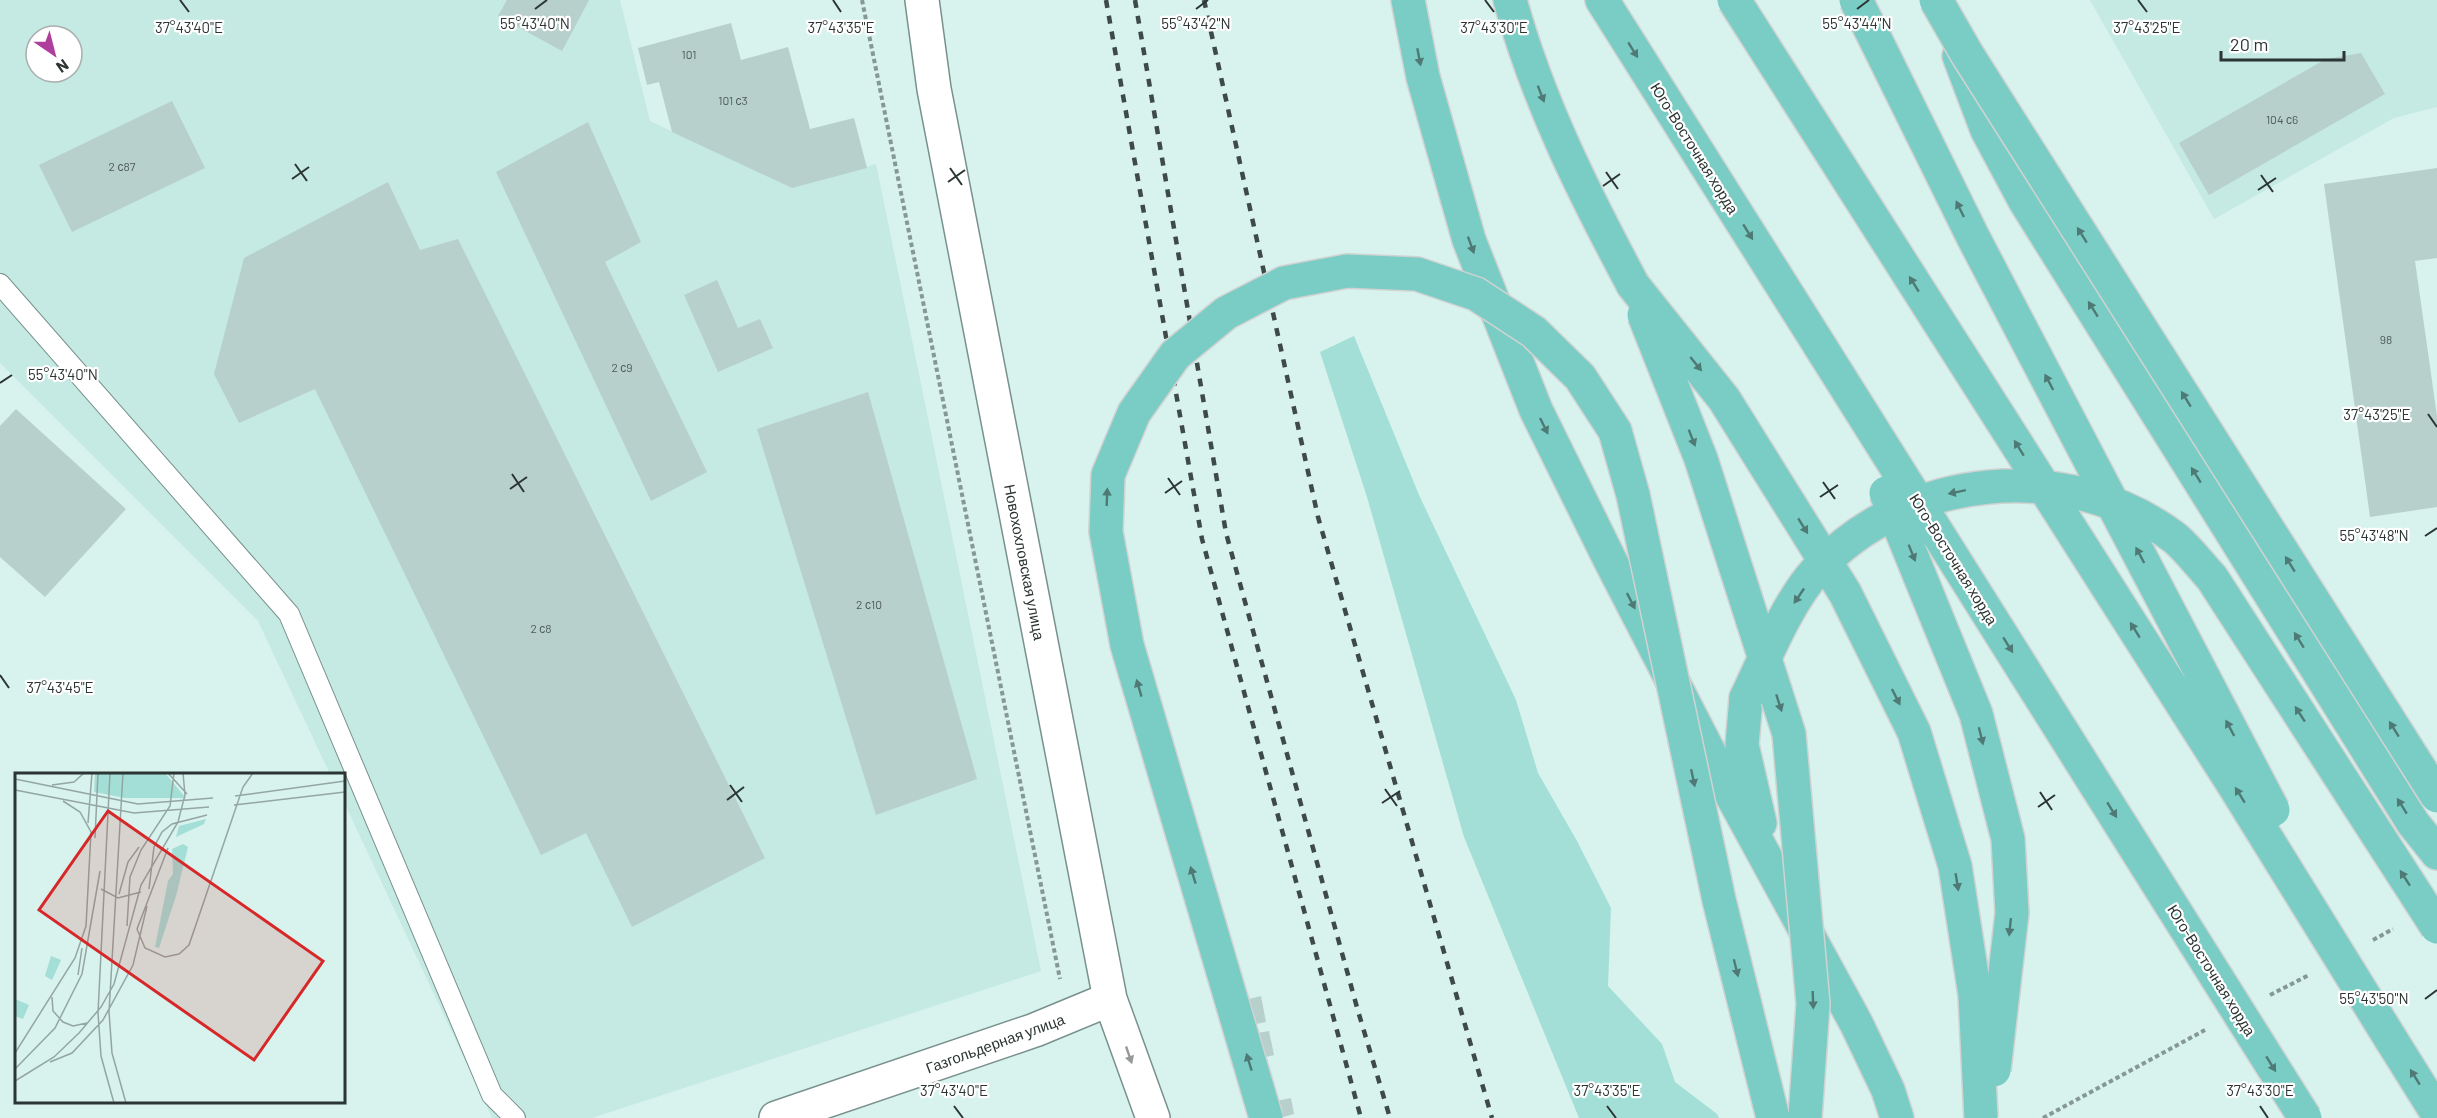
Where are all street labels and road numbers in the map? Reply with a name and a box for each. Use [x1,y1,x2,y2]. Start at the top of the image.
street label: Юго-Восточная хорда [1647,79,1743,218]
street label: Новохохловская улица [1001,483,1049,642]
street label: Юго-Восточная хорда [1906,490,2002,629]
street label: Юго-Восточная хорда [2164,901,2260,1040]
street label: Газгольдерная улица [923,1009,1068,1077]

